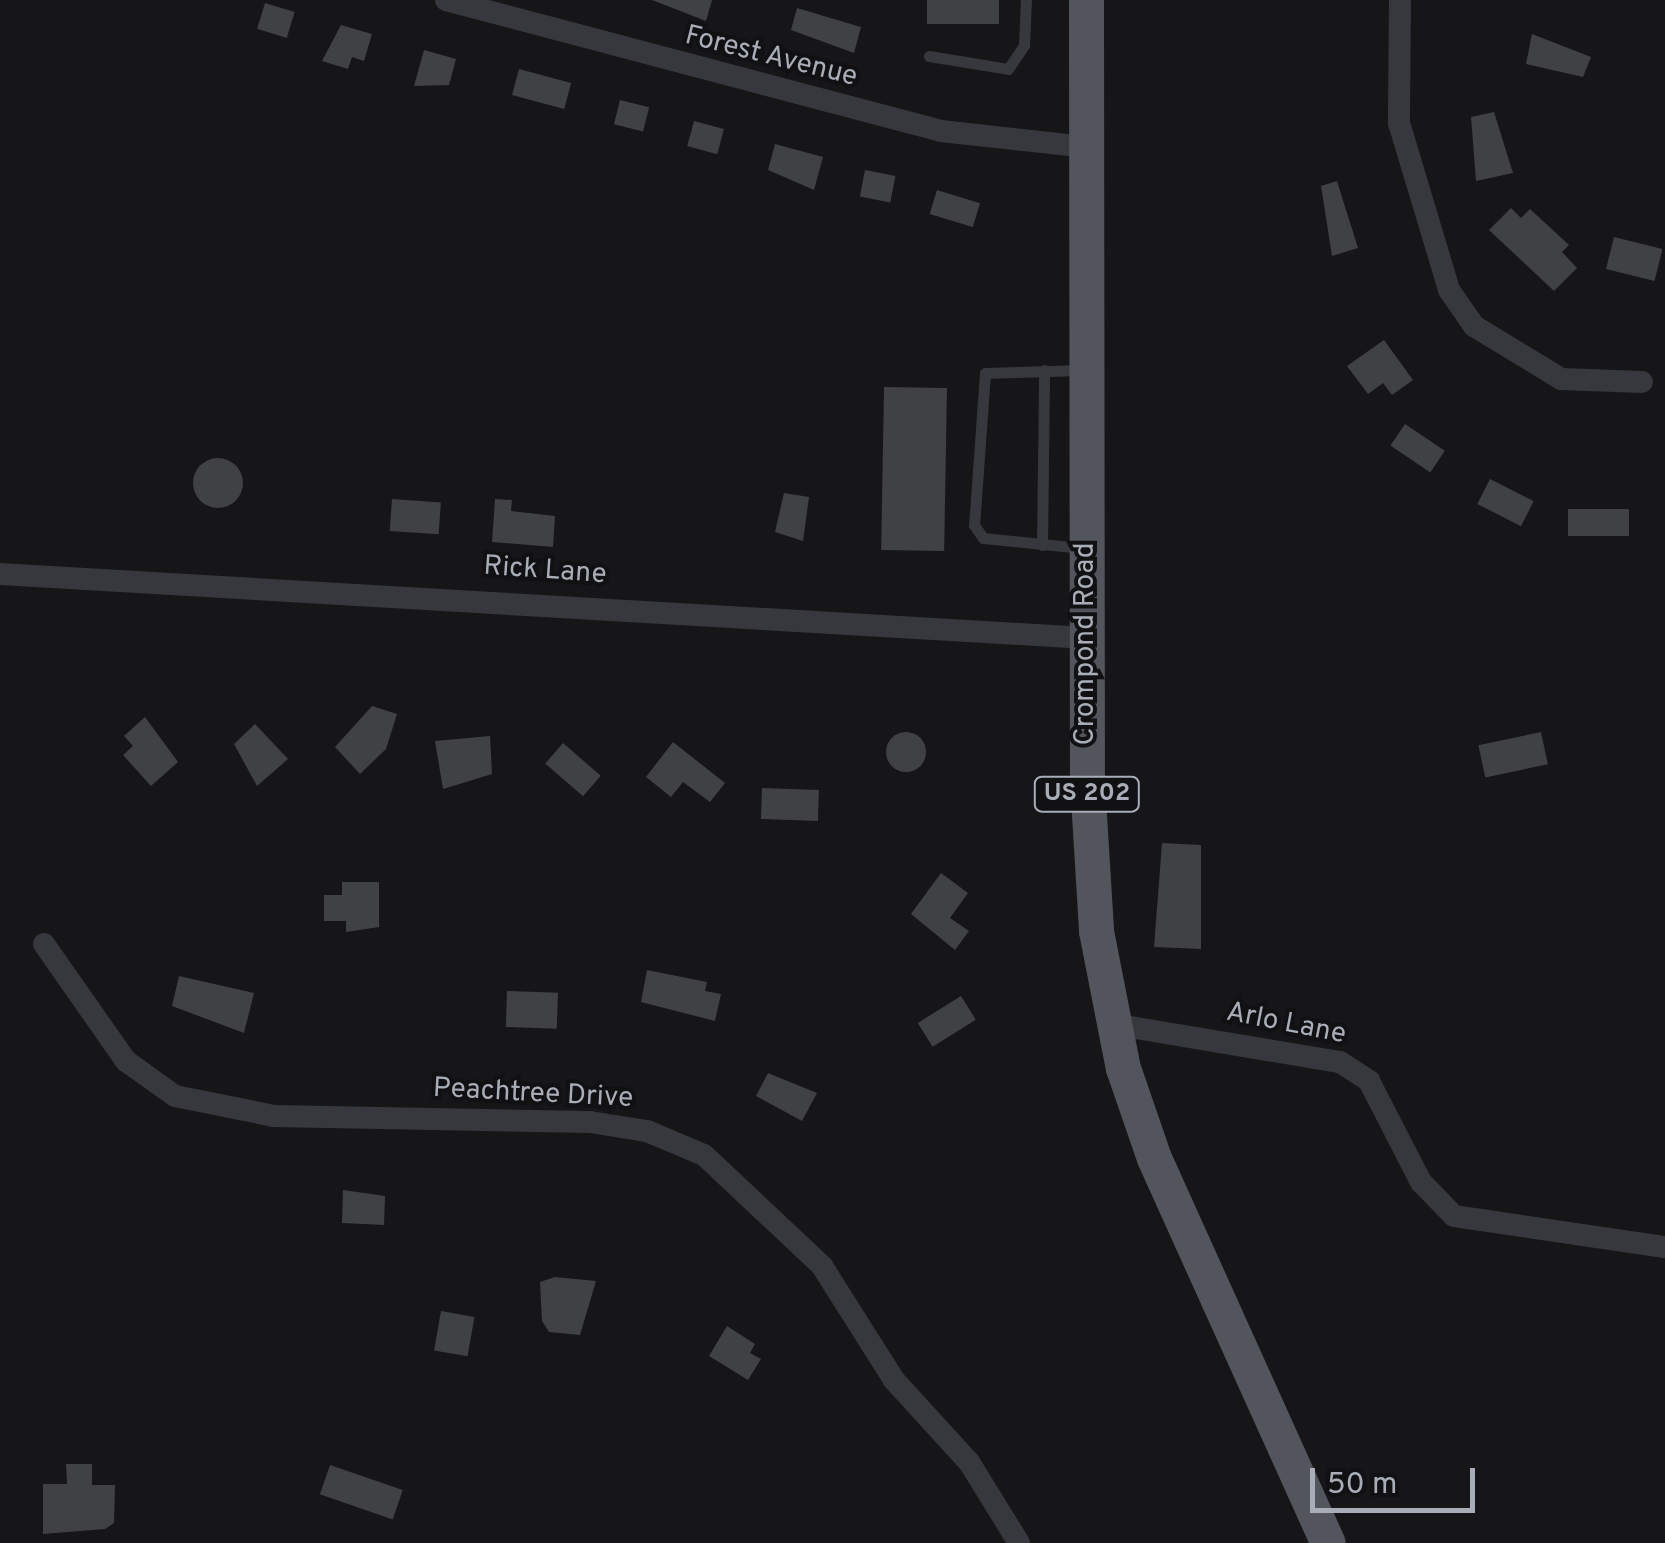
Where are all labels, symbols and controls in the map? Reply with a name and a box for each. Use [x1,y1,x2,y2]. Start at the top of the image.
street label: Forest Avenue [681,19,861,95]
street label: Crompond Road [1069,543,1103,745]
street label: Rick Lane [482,550,608,592]
road number: US 202 [1032,774,1142,814]
street label: Arlo Lane [1223,996,1349,1052]
street label: Peachtree Drive [432,1072,634,1116]
scale bar [1315,1448,1480,1510]
text: 50 m [1327,1467,1397,1504]

